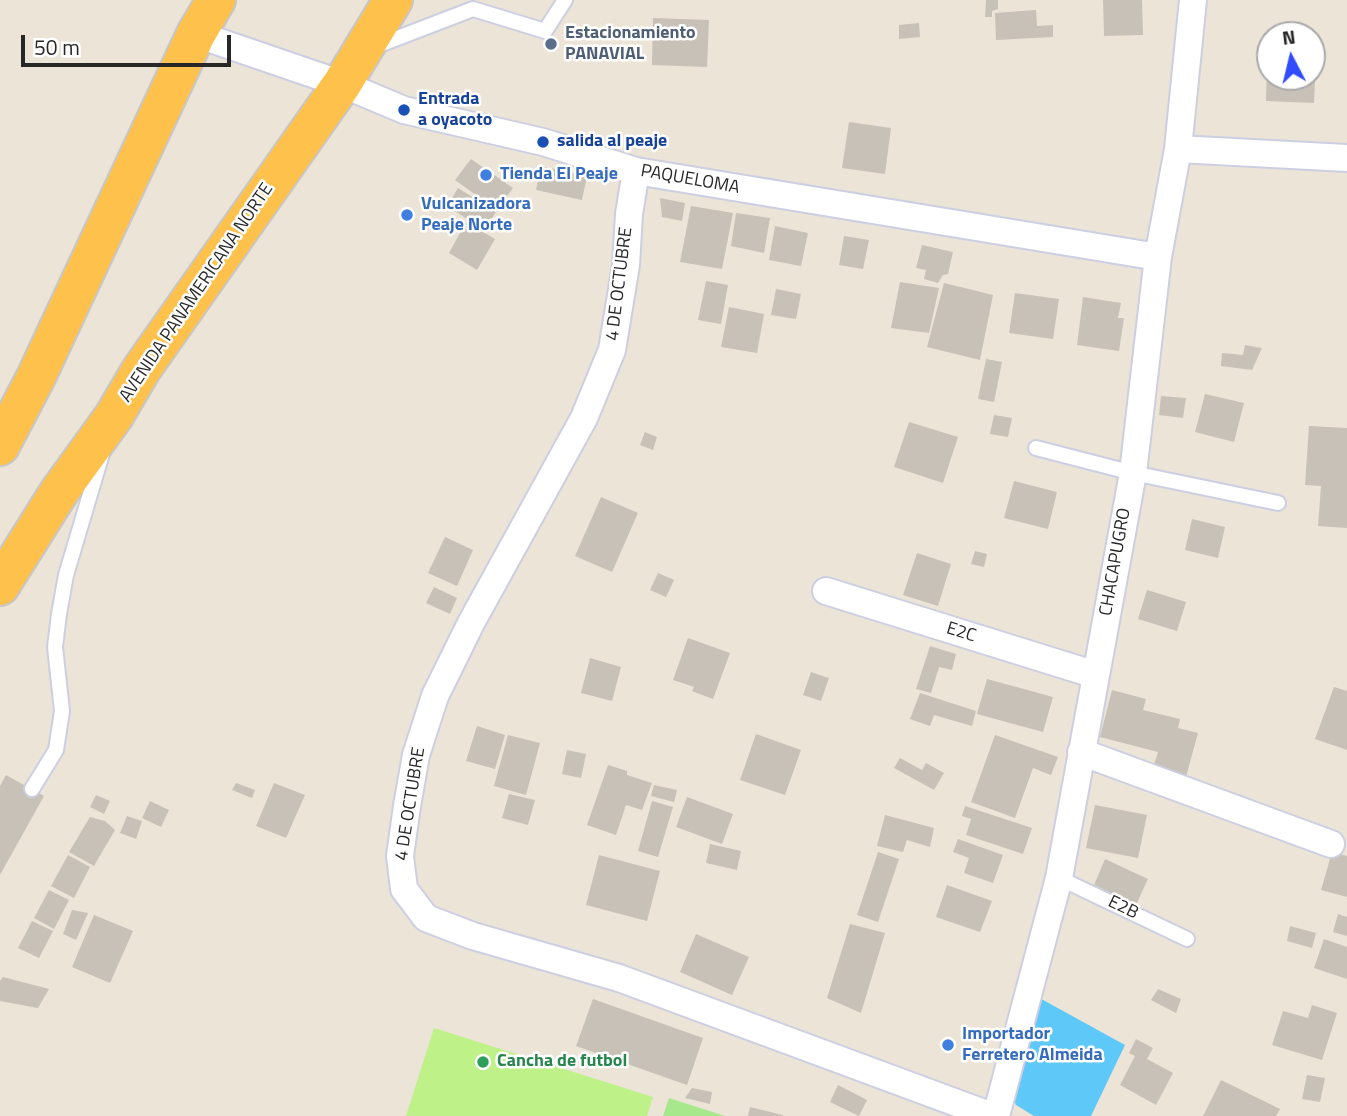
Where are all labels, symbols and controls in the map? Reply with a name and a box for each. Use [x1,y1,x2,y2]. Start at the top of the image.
scale bar [24,21,234,65]
north arrow [1256,21,1326,91]
text: N [1280,21,1297,52]
place label: Estacionamiento PANAVIAL [565,23,696,66]
text: 50 m [34,31,80,63]
marker: Estacionamiento PANAVIAL [543,36,559,52]
place label: Entrada a oyacoto [418,89,492,132]
marker: Entrada a oyacoto [396,102,412,118]
place label: salida al peaje [557,131,667,153]
marker: salida al peaje [535,134,551,150]
street label: PAQUELOMA [639,161,741,199]
place label: Tienda El Peaje [500,164,618,186]
marker: Tienda El Peaje [478,167,494,183]
street label: AVENIDA PANAMERICANA NORTE [116,179,278,407]
place label: Vulcanizadora Peaje Norte [421,194,531,236]
marker: Vulcanizadora Peaje Norte [399,207,415,223]
street label: 4 DE OCTUBRE [602,226,638,342]
street label: CHACAPUGRO [1096,506,1136,618]
street label: E2C [944,618,978,648]
street label: 4 DE OCTUBRE [391,746,431,862]
street label: E2B [1104,891,1142,925]
place label: Importador Ferretero Almeida [962,1024,1103,1066]
marker: Importador Ferretero Almeida [940,1037,956,1053]
place label: Cancha de futbol [497,1051,627,1073]
marker: Cancha de futbol [475,1054,491,1070]

